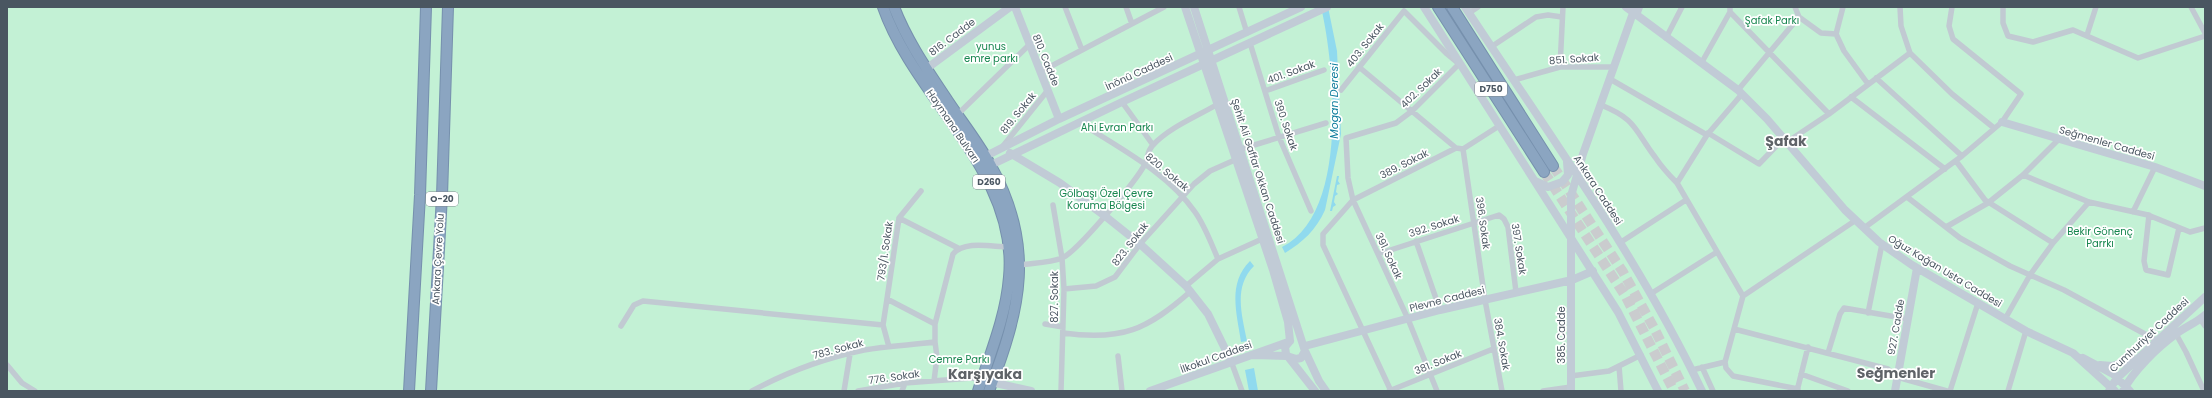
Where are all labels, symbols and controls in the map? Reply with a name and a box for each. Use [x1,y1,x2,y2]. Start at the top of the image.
park label: Şafak Parkı [1745,13,1799,28]
street label: 816. Cadde [926,15,978,59]
street label: 403. Sokak [1343,19,1388,70]
street label: 810. Cadde [1029,32,1063,88]
park label: yunus emre parkı [964,39,1018,66]
street label: İnönü Caddesi [1103,50,1175,94]
street label: 851. Sokak [1549,50,1600,68]
street label: 401. Sokak [1265,56,1318,88]
water label: Mogan Deresi [1326,63,1342,139]
street label: 402. Sokak [1397,64,1446,112]
road number: D750 [1475,82,1507,96]
street label: Haymana Bulvarı [923,86,983,166]
street label: 819. Sokak [996,88,1040,137]
street label: Şehit Ali Gaffar Okkan Caddesi [1227,97,1289,245]
street label: 390. Sokak [1270,98,1302,153]
park label: Ahi Evran Parkı [1081,120,1153,135]
street label: Seğmenler Caddesi [2058,122,2156,164]
district label: Şafak [1765,131,1807,151]
street label: 389. Sokak [1377,145,1432,183]
street label: 820. Sokak [1142,149,1193,195]
street label: Ankara Caddesi [1570,152,1626,228]
road number: D260 [973,175,1005,189]
park label: Gölbaşı Özel Çevre Koruma Bölgesi [1059,186,1153,213]
road number: O-20 [426,192,458,206]
street label: 396. Sokak [1472,196,1494,251]
street label: 392. Sokak [1407,211,1462,241]
street label: Ankara Çevre Yolu [428,213,448,305]
street label: 823. Sokak [1108,218,1152,269]
street label: 793/1. Sokak [873,220,897,282]
street label: 397. Sokak [1508,222,1531,277]
park label: Bekir Gönenç Parrkı [2067,224,2133,251]
street label: 391. Sokak [1372,230,1407,282]
street label: Oğuz Kağan Usta Caddesi [1885,231,2005,311]
street label: 827. Sokak [1047,270,1062,323]
street label: Plevne Caddesi [1408,282,1486,316]
street label: Cumhuriyet Caddesi [2106,294,2192,376]
street label: 927. Cadde [1884,298,1908,356]
street label: 385. Cadde [1554,306,1569,364]
street label: 384. Sokak [1490,317,1514,372]
street label: 783. Sokak [811,335,866,363]
street label: İlkokul Caddesi [1178,337,1254,377]
street label: 381. Sokak [1412,345,1465,378]
park label: Cemre Parkı [929,352,989,367]
district label: Seğmenler [1857,363,1935,383]
district label: Karşıyaka [948,364,1022,384]
street label: 776. Sokak [868,366,921,388]

